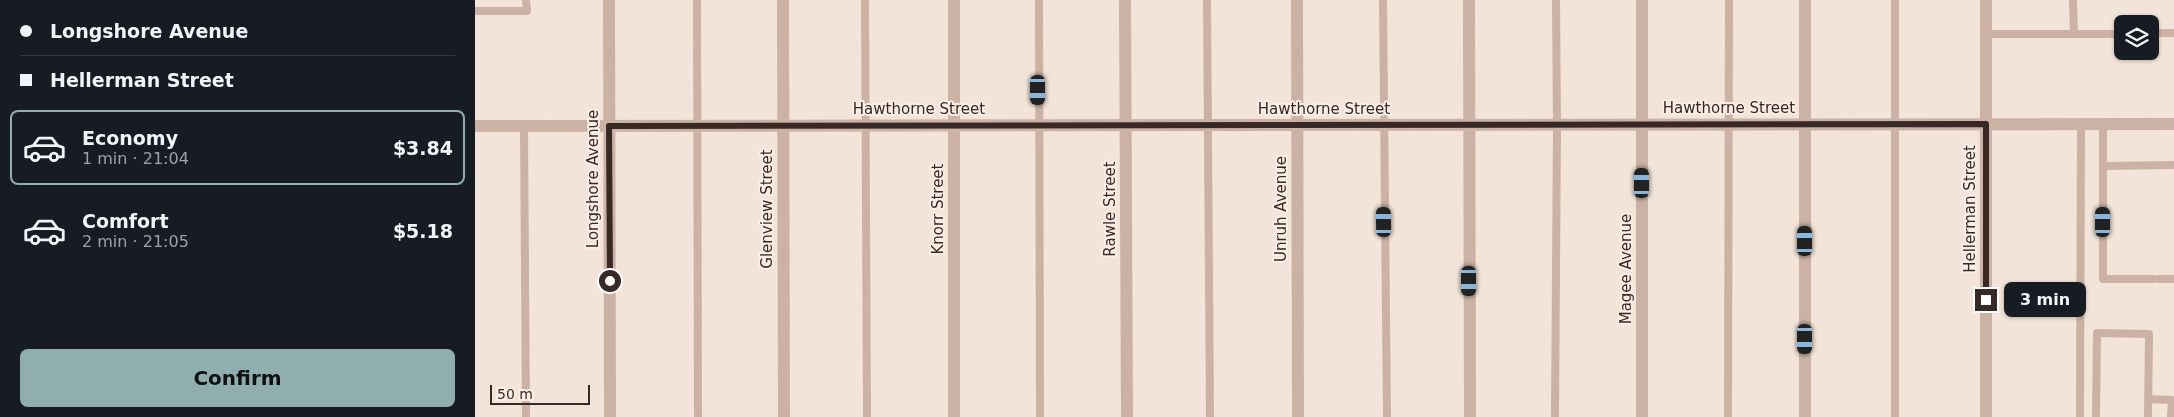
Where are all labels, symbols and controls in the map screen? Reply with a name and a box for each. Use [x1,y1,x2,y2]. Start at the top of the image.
map controls [2114,15,2159,60]
button: layers [2114,15,2159,60]
text: Longshore Avenue [50,20,248,42]
text: Hellerman Street [50,69,234,91]
car [1030,75,1045,105]
street label: Hawthorne Street [1663,99,1795,117]
street label: Hawthorne Street [853,100,985,118]
street label: Hawthorne Street [1258,100,1390,118]
street label: Longshore Avenue [584,110,602,248]
icon: car [22,125,67,170]
text: Economy [82,127,178,149]
text: $3.84 [393,137,453,159]
street label: Hellerman Street [1961,145,1979,273]
text: 1 min · 21:04 [82,149,189,168]
street label: Glenview Street [758,149,776,269]
street label: Unruh Avenue [1272,156,1290,262]
street label: Rawle Street [1101,161,1119,257]
street label: Knorr Street [929,163,947,254]
car [1634,168,1649,198]
car [1376,207,1391,237]
car [2095,207,2110,237]
icon: car [22,208,67,253]
text: Comfort [82,210,169,232]
street label: Magee Avenue [1617,214,1635,324]
text: $5.18 [393,220,453,242]
car [1797,226,1812,256]
text: 2 min · 21:05 [82,232,189,251]
car [1461,266,1476,296]
route start [599,270,621,292]
callout: 3 min [2003,282,2086,318]
route end [1975,289,1997,311]
text: 3 min [2020,290,2070,309]
car [1797,324,1812,354]
button: Confirm [20,349,455,407]
scale bar [490,382,590,405]
text: 50 m [497,386,533,402]

